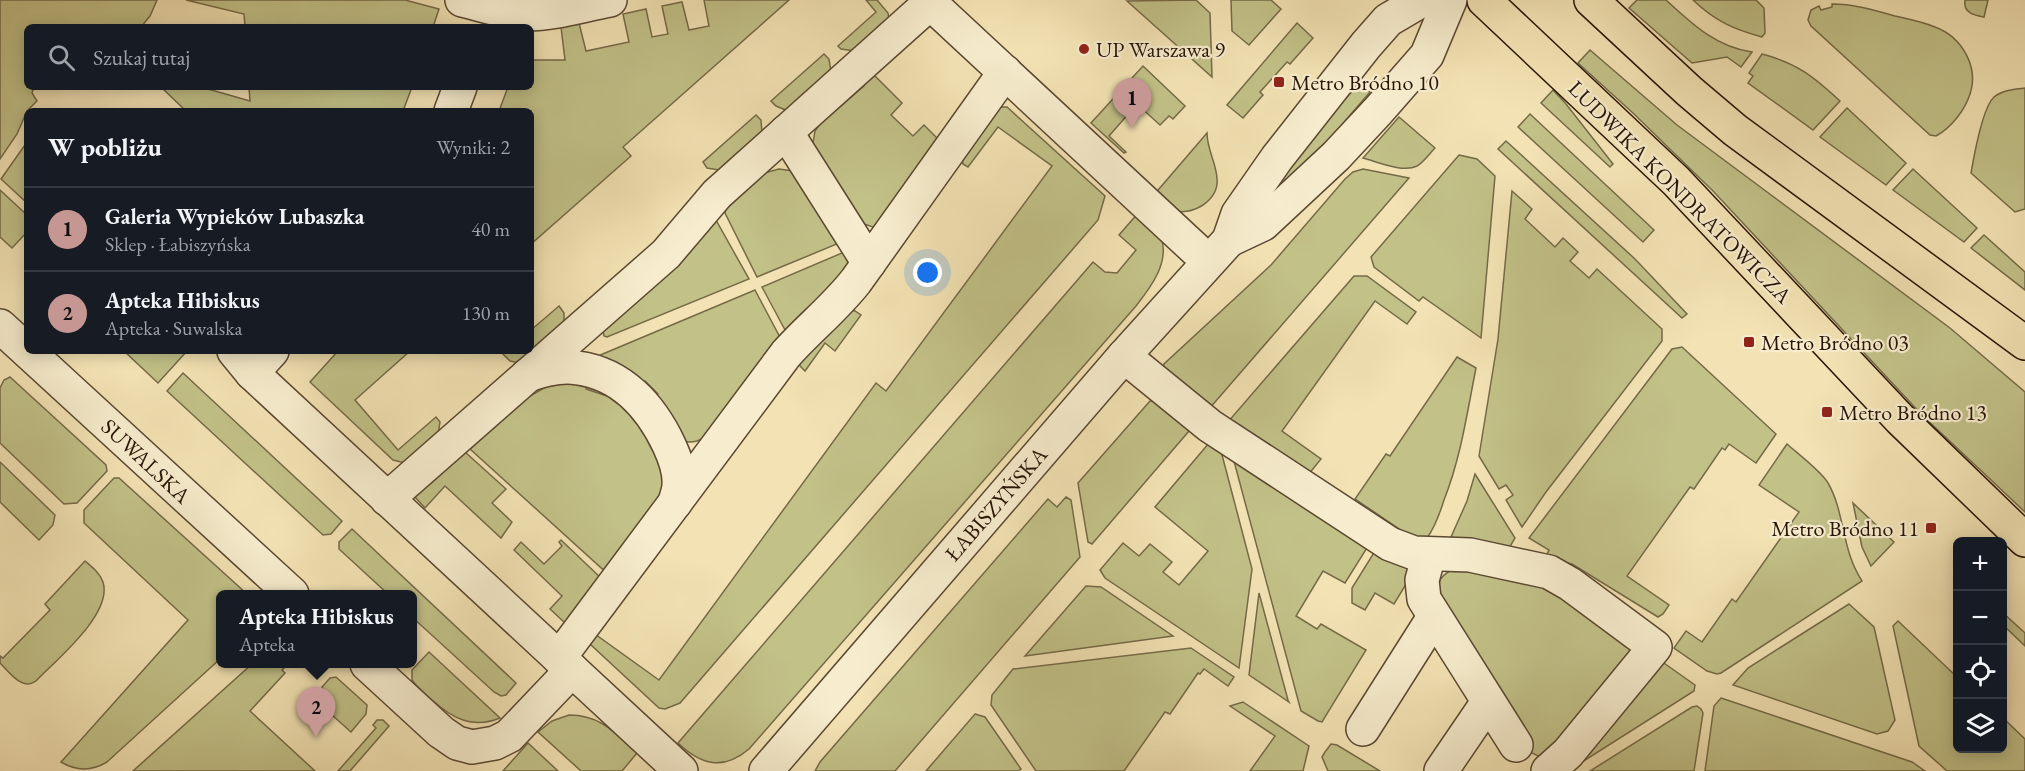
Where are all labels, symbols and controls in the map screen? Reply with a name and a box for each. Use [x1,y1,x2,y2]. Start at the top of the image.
search box [24,24,534,90]
place label: UP Warszawa 9 [1096,35,1226,64]
icon: search [45,41,78,74]
marker: UP Warszawa 9 [1077,42,1091,56]
text: Szukaj tutaj [93,43,190,72]
place label: Metro Bródno 10 [1291,68,1439,97]
street label: LUDWIKA KONDRATOWICZA [1562,74,1799,311]
marker: Metro Bródno 10 [1272,75,1286,89]
pin: 1 [1112,78,1152,128]
text: W pobliżu [48,130,162,164]
text: Wyniki: 2 [437,134,510,160]
text: Galeria Wypieków Lubaszka [105,202,364,231]
text: 1 [62,216,73,242]
text: 40 m [471,216,510,242]
text: Sklep · Łabiszyńska [105,231,251,257]
your location [913,258,942,287]
text: Apteka Hibiskus [105,286,260,315]
text: 2 [62,300,73,326]
text: 130 m [462,300,510,326]
text: Apteka · Suwalska [105,315,243,341]
place label: Metro Bródno 03 [1761,328,1909,357]
marker: Metro Bródno 03 [1742,335,1756,349]
place label: Metro Bródno 13 [1839,398,1987,427]
marker: Metro Bródno 13 [1820,405,1834,419]
street label: SUWALSKA [95,412,198,510]
street label: ŁABISZYŃSKA [938,440,1054,567]
place label: Metro Bródno 11 [1771,514,1919,543]
marker: Metro Bródno 11 [1924,521,1938,535]
map controls [1953,537,2007,753]
button: + [1953,537,2007,591]
popup [216,590,417,668]
button: − [1953,591,2007,645]
text: Apteka Hibiskus [239,602,394,631]
text: Apteka [239,631,295,657]
button: locate [1953,645,2007,699]
pin: 2 [296,688,336,737]
button: layers [1953,699,2007,753]

